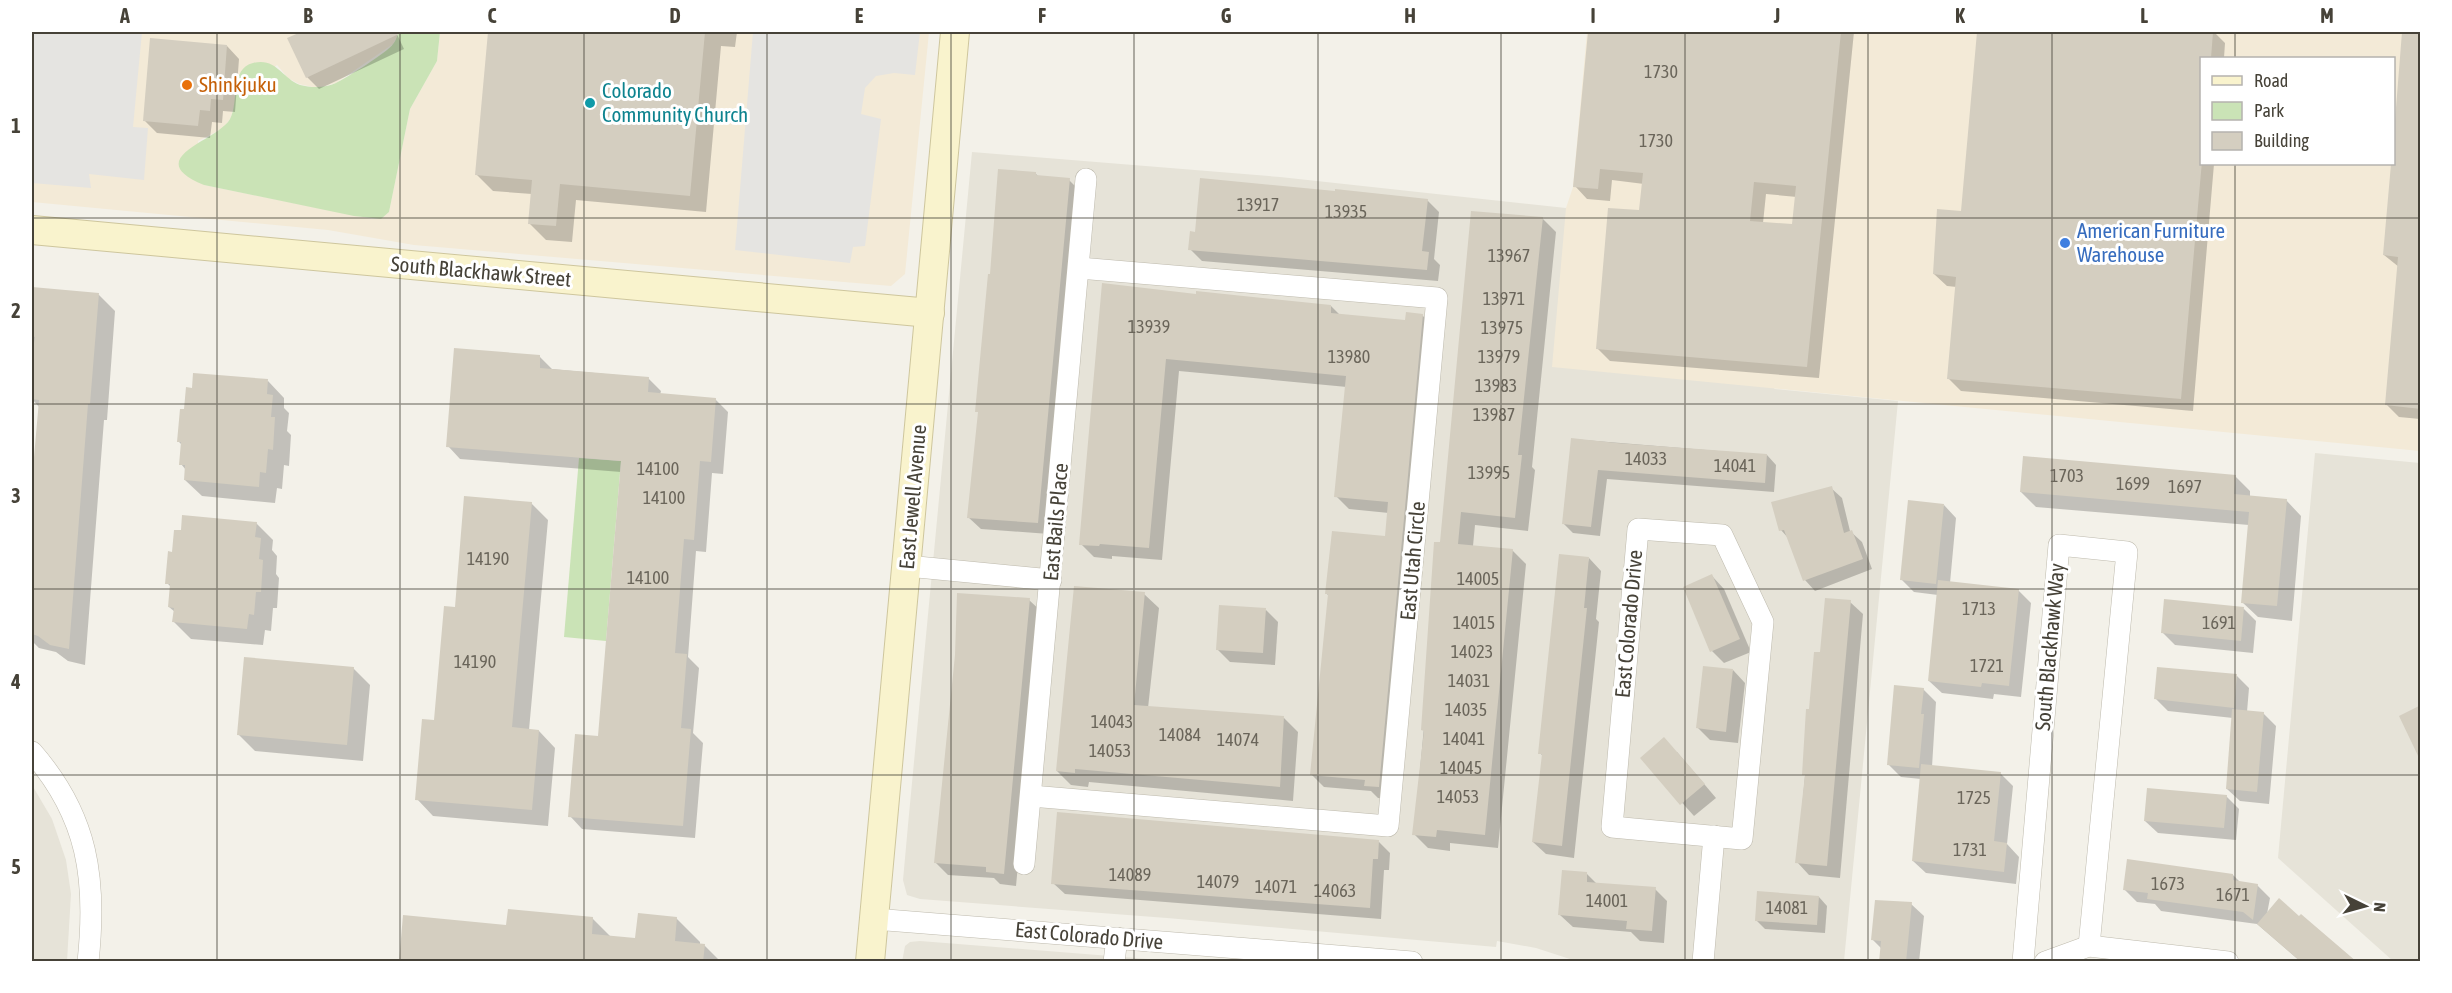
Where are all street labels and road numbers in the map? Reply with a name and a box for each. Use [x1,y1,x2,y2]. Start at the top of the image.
street label: South Blackhawk Street [390,251,572,291]
street label: East Jewell Avenue [894,424,930,570]
street label: East Bails Place [1038,462,1072,582]
street label: East Utah Circle [1395,500,1429,621]
street label: East Colorado Drive [1610,549,1646,699]
street label: South Blackhawk Way [2030,562,2068,732]
street label: East Colorado Drive [1014,917,1164,953]

